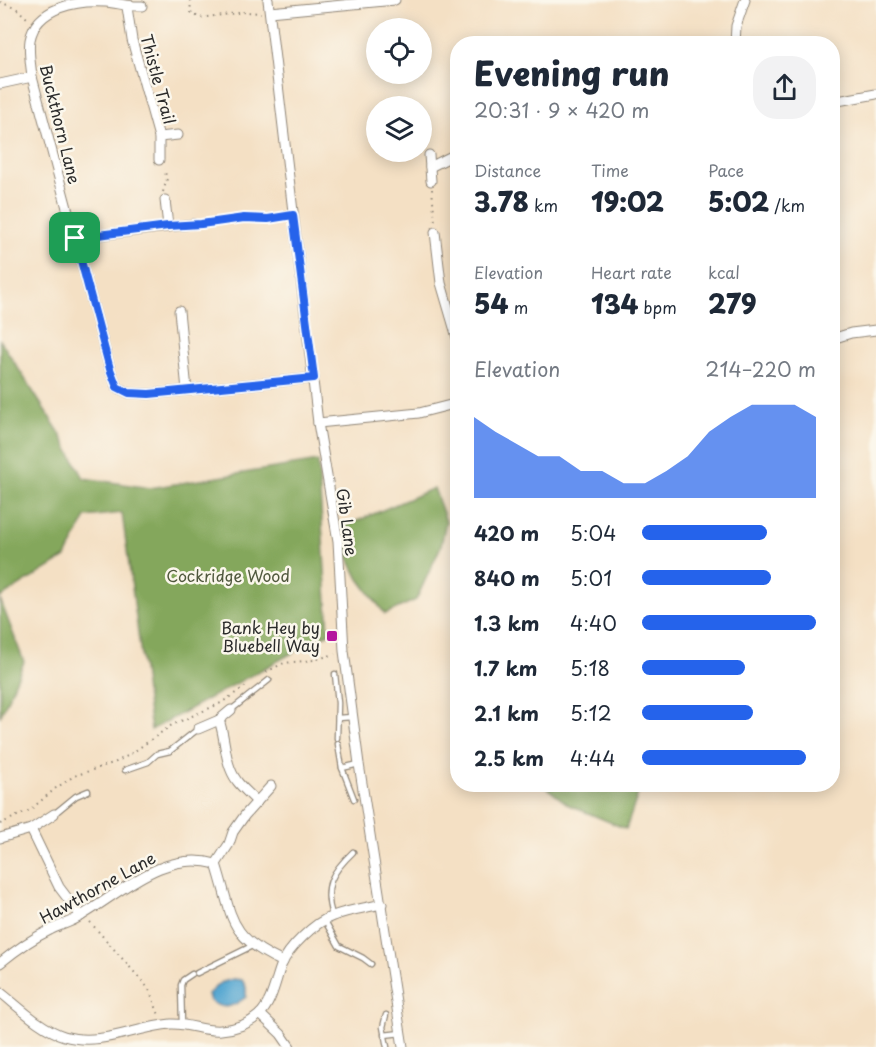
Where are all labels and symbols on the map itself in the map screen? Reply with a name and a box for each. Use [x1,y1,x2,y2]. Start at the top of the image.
street label: Thistle Trail [135,31,183,127]
street label: Buckthorn Lane [35,62,87,186]
pin [49,212,100,263]
street label: Gib Lane [331,487,365,557]
park label: Cockridge Wood [166,563,290,587]
place label: Bank Hey by Bluebell Way [221,615,320,657]
marker: Bank Hey by Bluebell Way [325,629,339,643]
street label: Hawthorne Lane [35,845,159,929]

